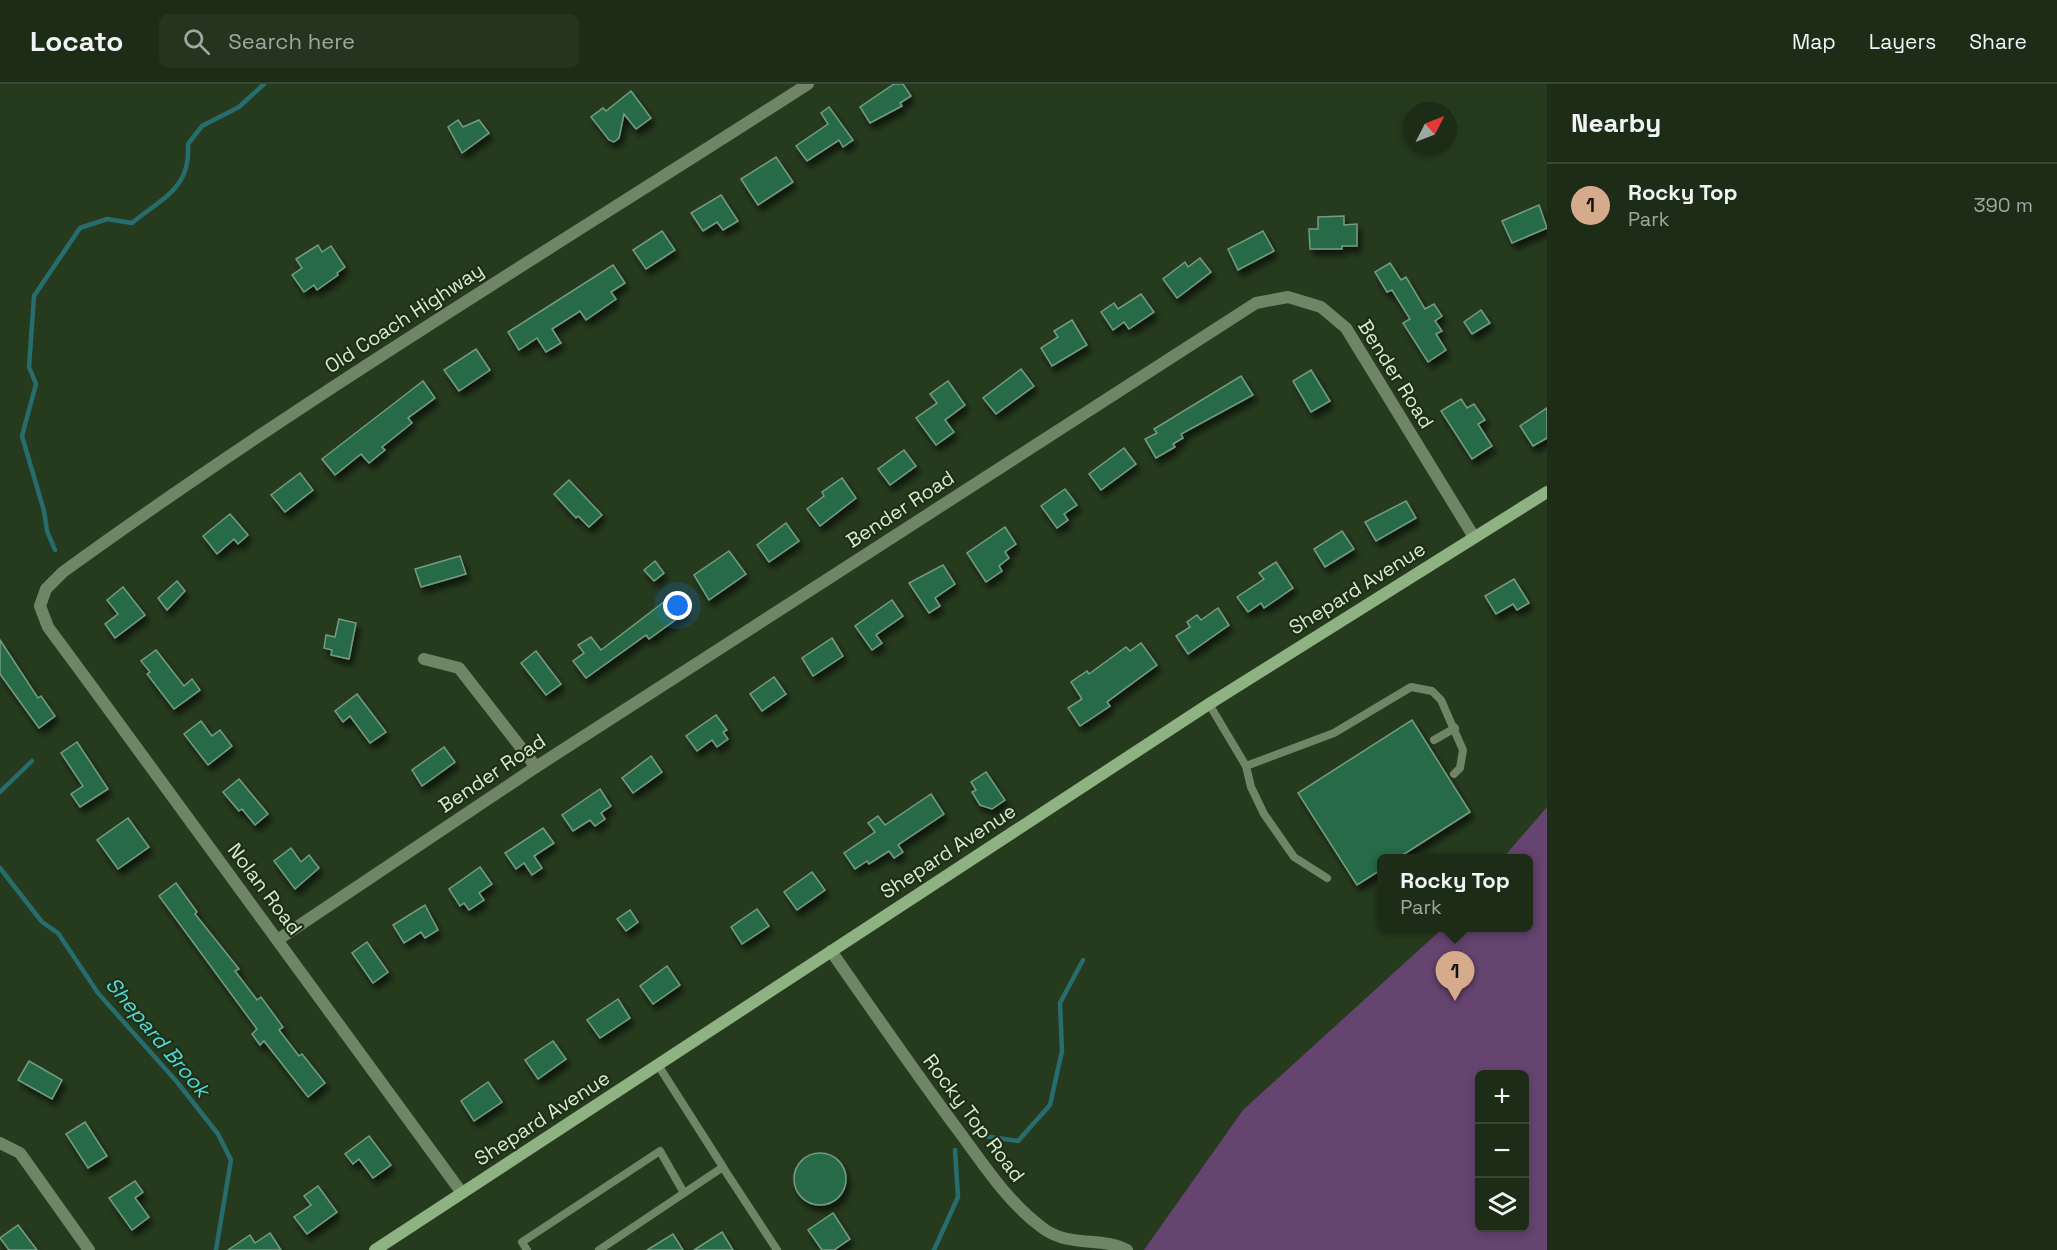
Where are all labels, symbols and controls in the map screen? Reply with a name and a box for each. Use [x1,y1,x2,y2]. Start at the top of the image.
search box [159,14,579,68]
text: Locato [30,23,123,59]
icon: search [180,25,213,58]
text: Search here [228,27,355,55]
text: Map [1792,28,1836,55]
text: Layers [1869,28,1936,55]
text: Share [1969,28,2027,55]
north arrow [1403,102,1457,156]
text: Nearby [1571,106,1661,140]
text: Rocky Top [1628,178,1738,206]
text: 1 [1586,192,1595,218]
text: 390 m [1974,192,2033,218]
text: Park [1628,206,1670,232]
street label: Old Coach Highway [320,257,488,379]
street label: Bender Road [1352,315,1440,433]
street label: Bender Road [841,464,959,554]
street label: Shepard Avenue [1284,536,1430,640]
your location [663,591,692,620]
street label: Bender Road [433,728,551,818]
street label: Shepard Avenue [875,798,1021,904]
street label: Nolan Road [222,838,308,940]
popup [1377,854,1533,932]
text: Rocky Top [1400,866,1510,894]
text: Park [1400,894,1442,920]
pin: 1 [1436,952,1474,1001]
water label: Shepard Brook [100,971,218,1105]
street label: Rocky Top Road [917,1049,1031,1187]
street label: Shepard Avenue [469,1065,615,1171]
map controls [1475,1070,1529,1232]
button: + [1475,1070,1529,1124]
button: − [1475,1124,1529,1178]
button: layers [1475,1178,1529,1232]

